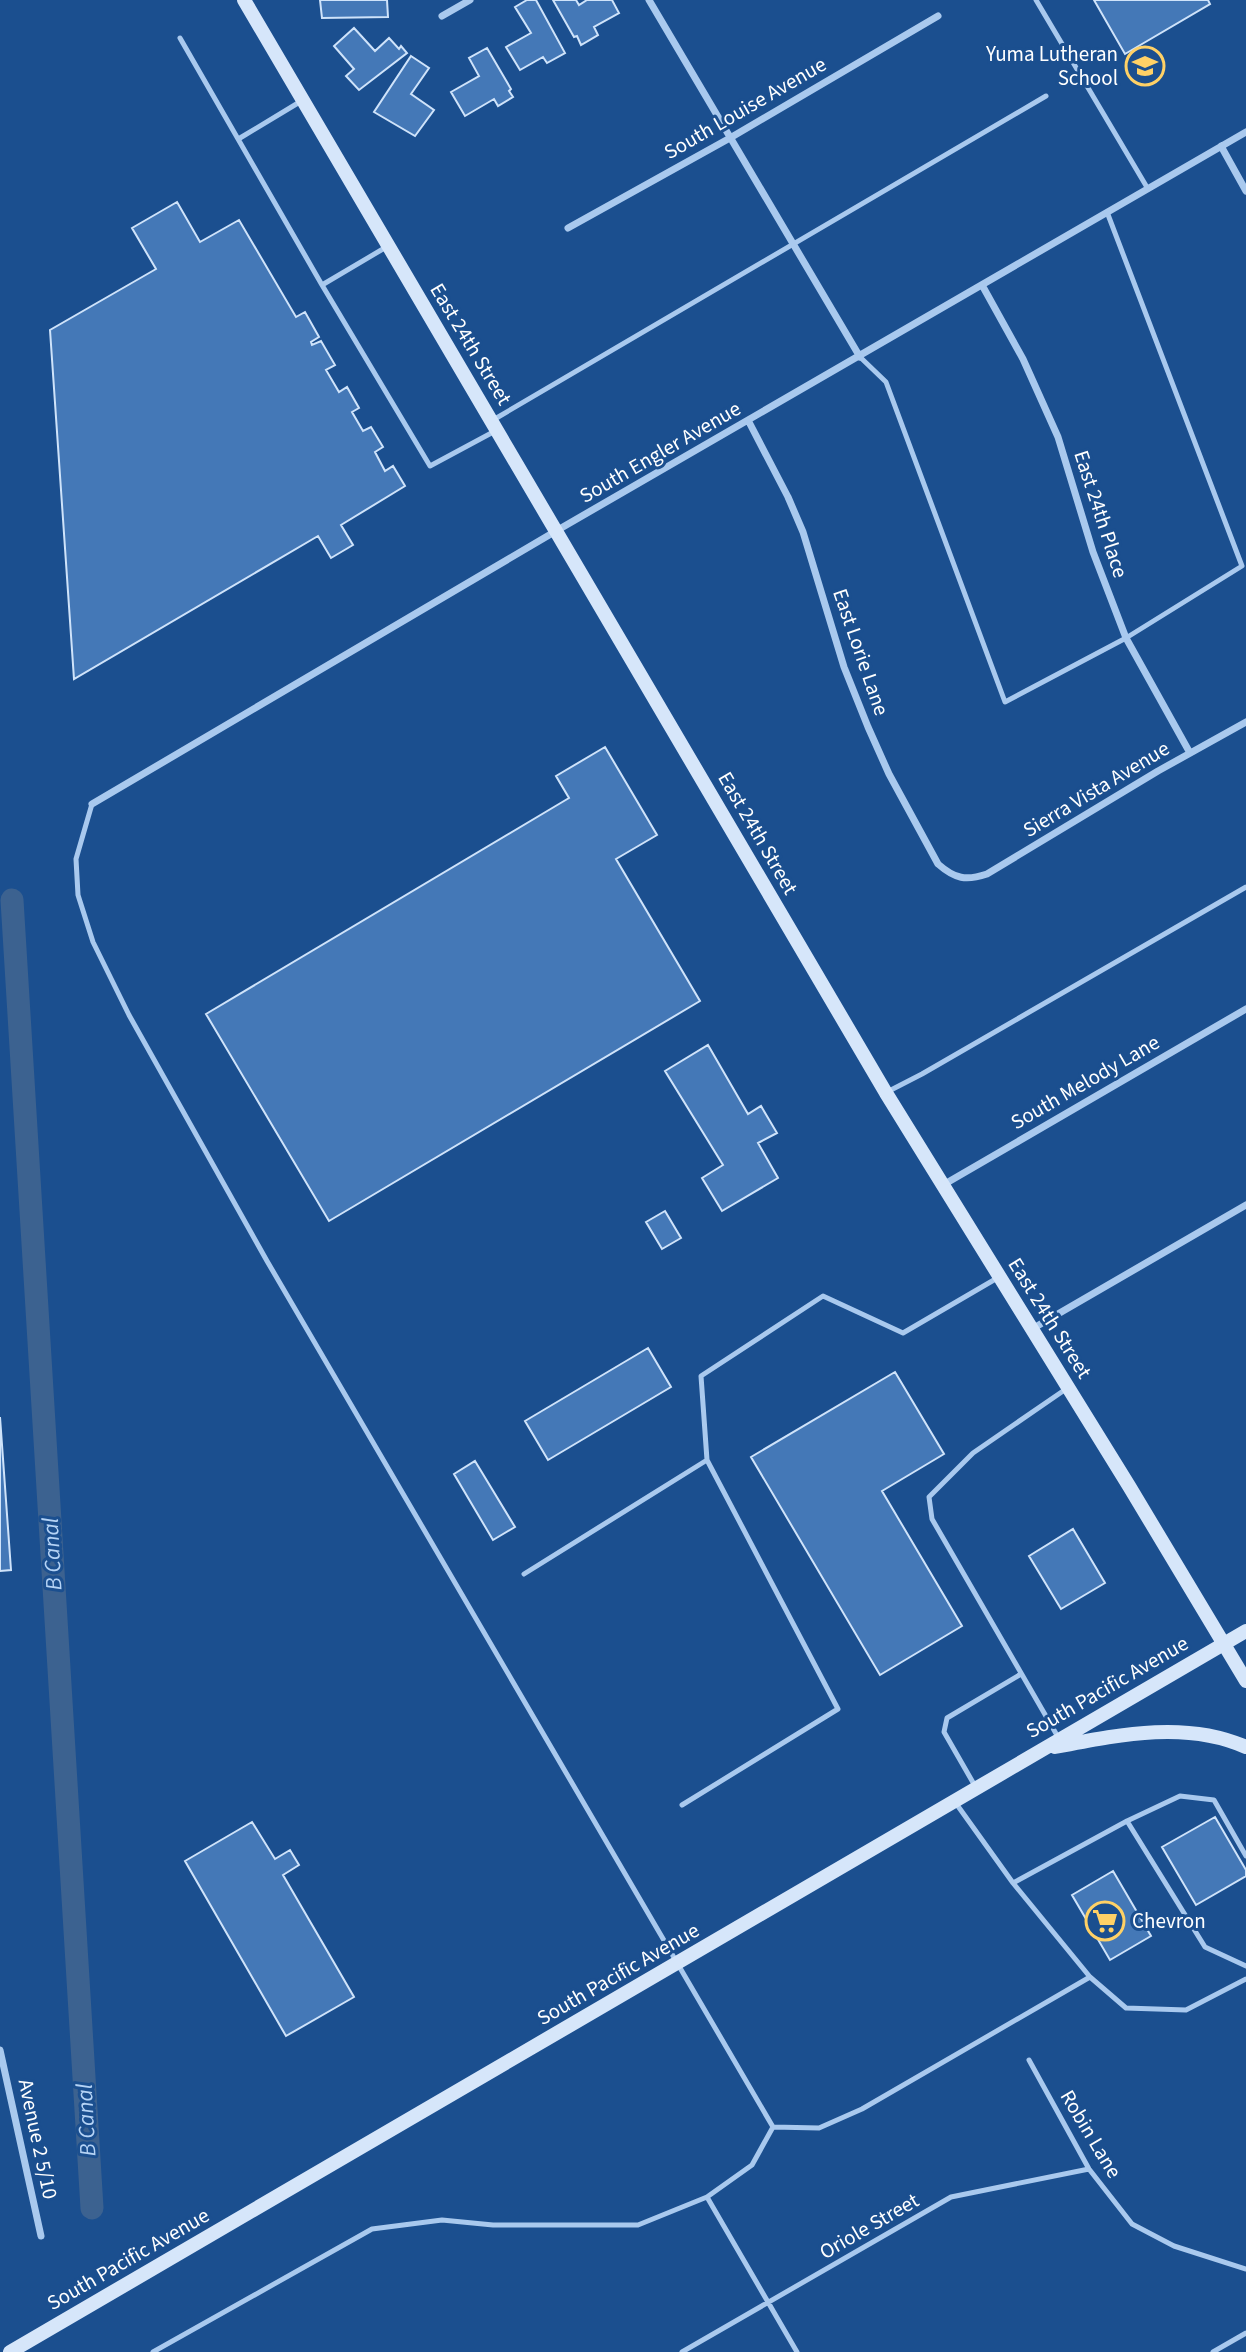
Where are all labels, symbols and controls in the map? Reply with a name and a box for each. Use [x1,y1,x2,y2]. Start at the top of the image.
place label: Yuma Lutheran School [985,39,1118,93]
school or university icon: Yuma Lutheran School [1124,45,1166,87]
street label: South Louise Avenue [658,49,832,167]
street label: East 24th Street [423,277,519,411]
street label: South Engler Avenue [574,394,746,510]
street label: East 24th Place [1066,446,1136,582]
street label: East Lorie Lane [825,585,897,719]
street label: Sierra Vista Avenue [1017,733,1175,845]
street label: East 24th Street [711,766,805,900]
street label: South Melody Lane [1005,1027,1165,1137]
street label: East 24th Street [1001,1252,1099,1384]
water label: B Canal [34,1517,70,1591]
street label: South Pacific Avenue [1020,1628,1194,1746]
supermarket icon: Chevron [1084,1900,1126,1942]
place label: Chevron [1132,1906,1206,1936]
street label: South Pacific Avenue [531,1915,705,2033]
street label: Avenue 2 5/10 [11,2076,65,2202]
water label: B Canal [68,2083,104,2157]
street label: Robin Lane [1053,2084,1129,2184]
street label: Oriole Street [814,2185,924,2267]
street label: South Pacific Avenue [41,2200,215,2318]

